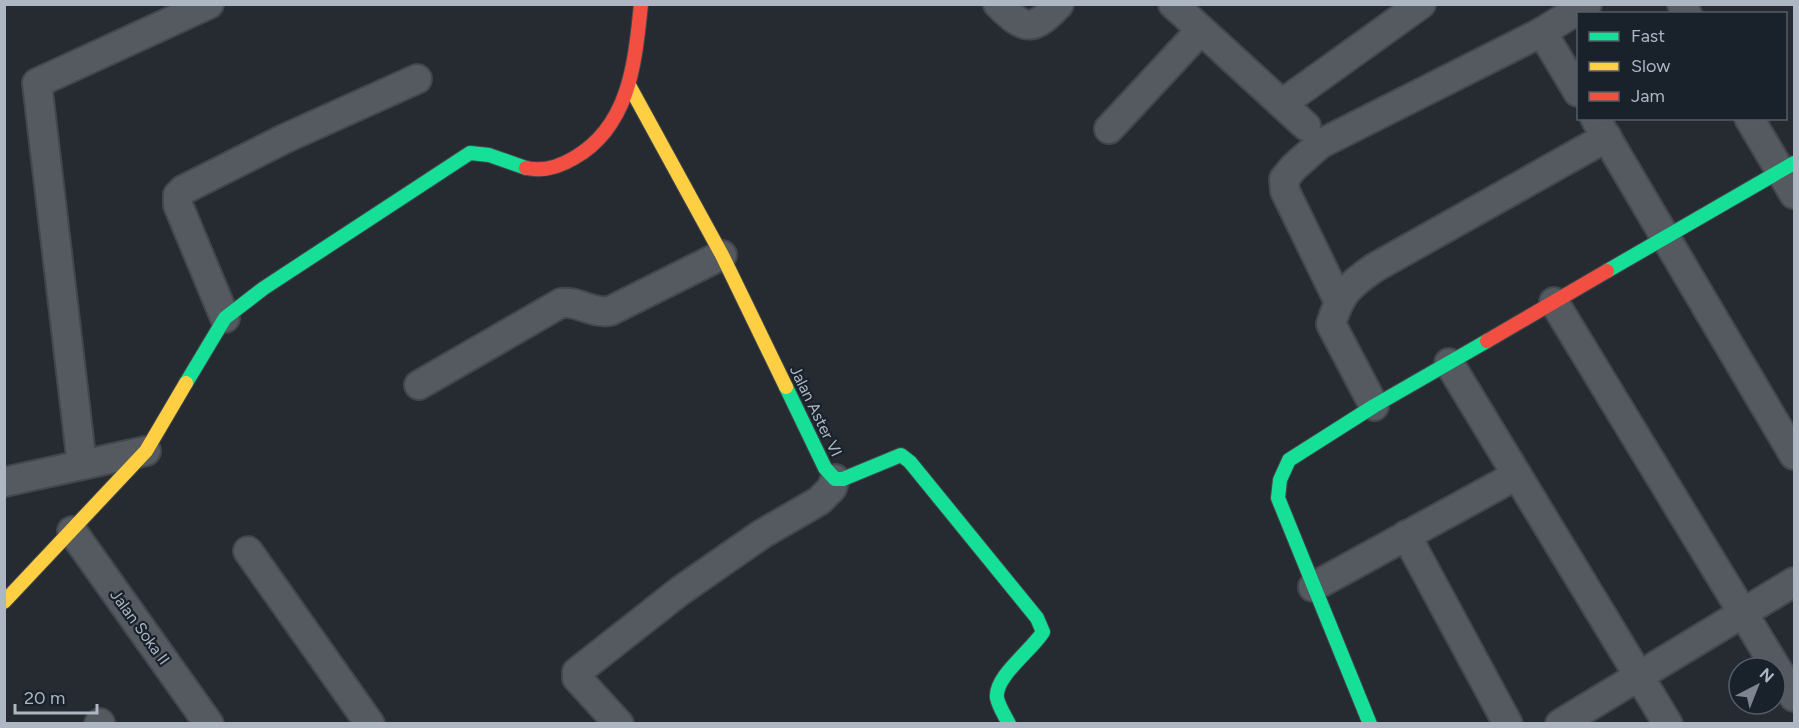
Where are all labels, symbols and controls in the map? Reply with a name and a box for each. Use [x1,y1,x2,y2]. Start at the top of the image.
legend [1577,12,1787,120]
text: Fast [1631,25,1665,47]
text: Slow [1631,55,1670,77]
text: Jam [1631,85,1665,107]
street label: Jalan Aster VI [786,362,846,460]
street label: Jalan Soka II [106,586,174,668]
north arrow [1727,656,1787,716]
text: N [1756,664,1778,686]
scale bar [15,677,98,715]
text: 20 m [24,687,65,709]

